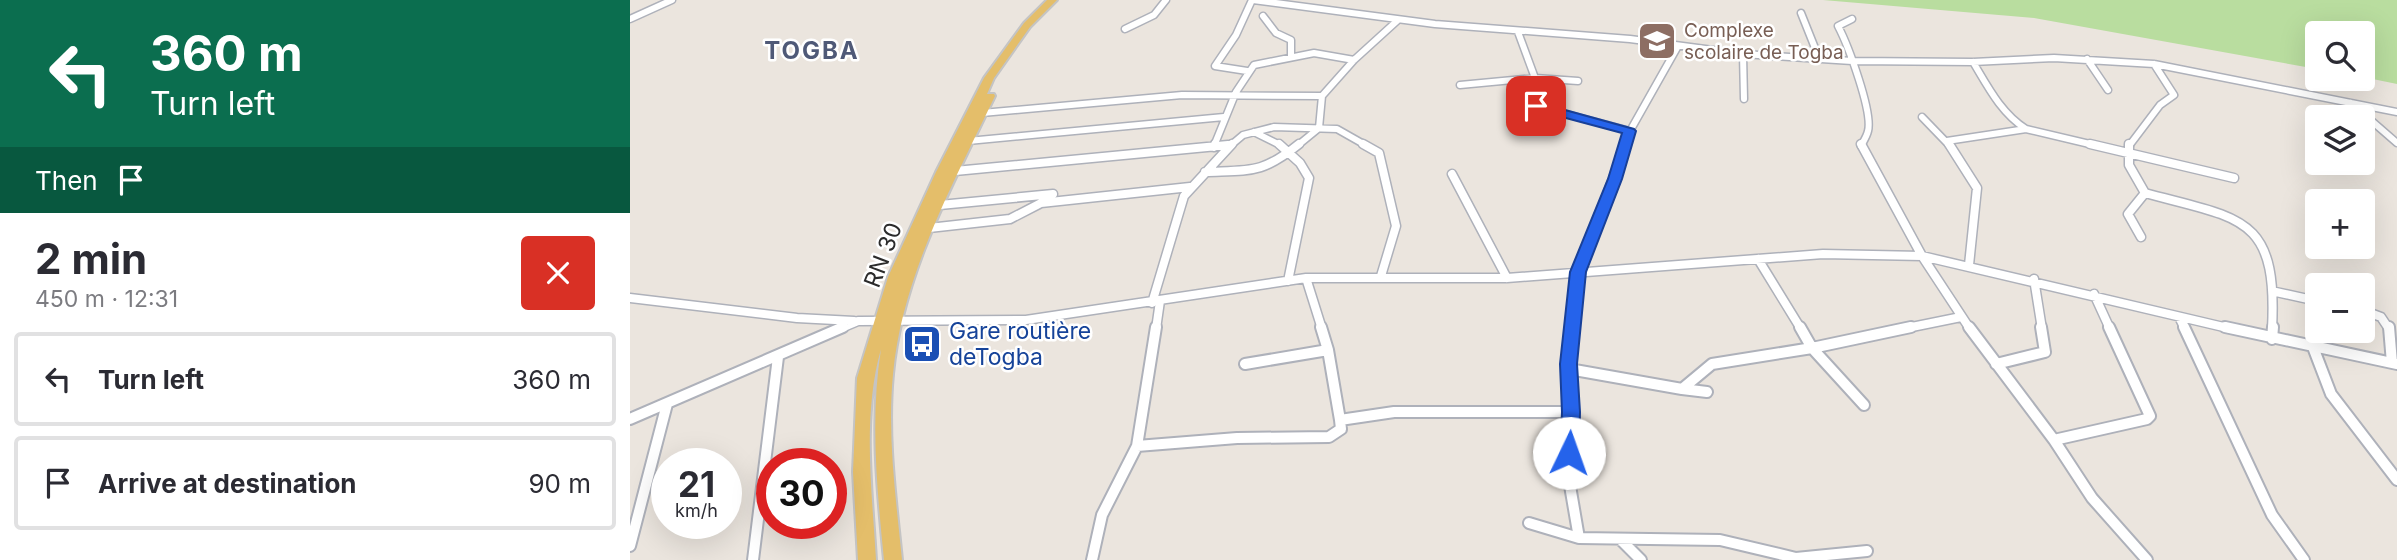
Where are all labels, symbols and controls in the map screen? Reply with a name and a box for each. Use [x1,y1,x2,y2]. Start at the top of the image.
place label: Complexe scolaire de Togba [1684,19,1844,64]
school or university icon: Complexe scolaire de Togba [1636,20,1678,62]
map controls [2305,21,2375,343]
button: search [2305,21,2375,91]
text: 360 m [150,24,303,83]
icon: left [35,28,126,119]
district label: TOGBA [764,36,860,65]
pin [1506,76,1566,136]
text: Turn left [150,84,275,123]
icon: arrive [1517,87,1555,125]
button: layers [2305,105,2375,175]
icon: arrive [112,161,150,199]
text: Then [35,165,98,196]
button: + [2305,189,2375,259]
street label: RN 30 [858,219,908,291]
text: 2 min [35,233,147,284]
button: close [521,236,595,310]
button: − [2305,273,2375,343]
text: 450 m · 12:31 [35,285,178,313]
place label: Gare routière deTogba [949,317,1091,371]
bus stop icon: Gare routière deTogba [901,323,943,365]
icon: left [39,360,77,398]
text: Turn left [98,364,204,395]
text: 360 m [512,364,591,395]
position arrow [1532,416,1606,490]
speed limit sign: 30 [756,448,847,539]
text: 21 [678,463,715,505]
icon: arrive [39,464,77,502]
text: Arrive at destination [98,468,357,499]
text: 90 m [528,468,591,499]
text: km/h [675,500,718,521]

